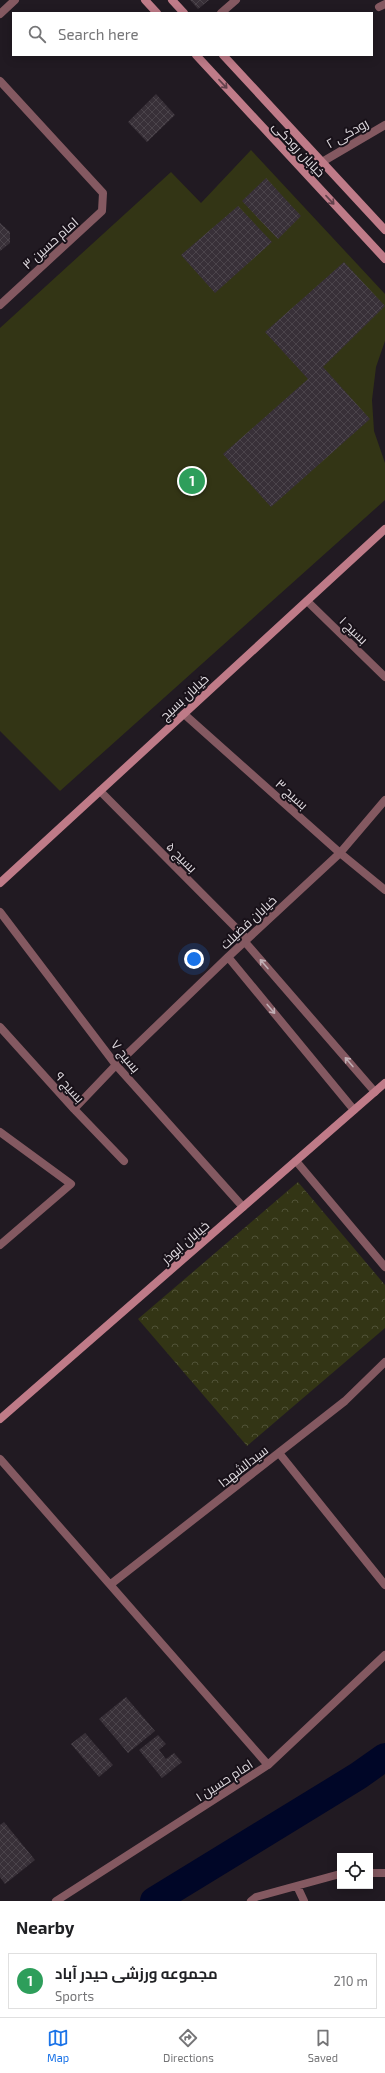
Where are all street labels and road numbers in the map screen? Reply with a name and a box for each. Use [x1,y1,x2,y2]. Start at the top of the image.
street label: رودکی ۲ [323,115,371,151]
street label: خیابان رودکی [269,118,329,180]
street label: امام حسین ۳ [19,214,83,274]
street label: بسیج ۱ [336,613,372,648]
street label: خیابان بسیج [156,671,212,724]
street label: بسیج ۳ [272,775,312,814]
street label: بسیج ۵ [163,838,201,876]
street label: خیابان فضیلت [217,892,279,952]
street label: بسیج ۷ [107,1036,144,1076]
street label: بسیج ۹ [51,1068,88,1107]
street label: خیابان ابوذر [157,1217,212,1268]
street label: سیدالشهدا [215,1442,271,1490]
street label: امام حسین ۱ [192,1756,257,1806]

